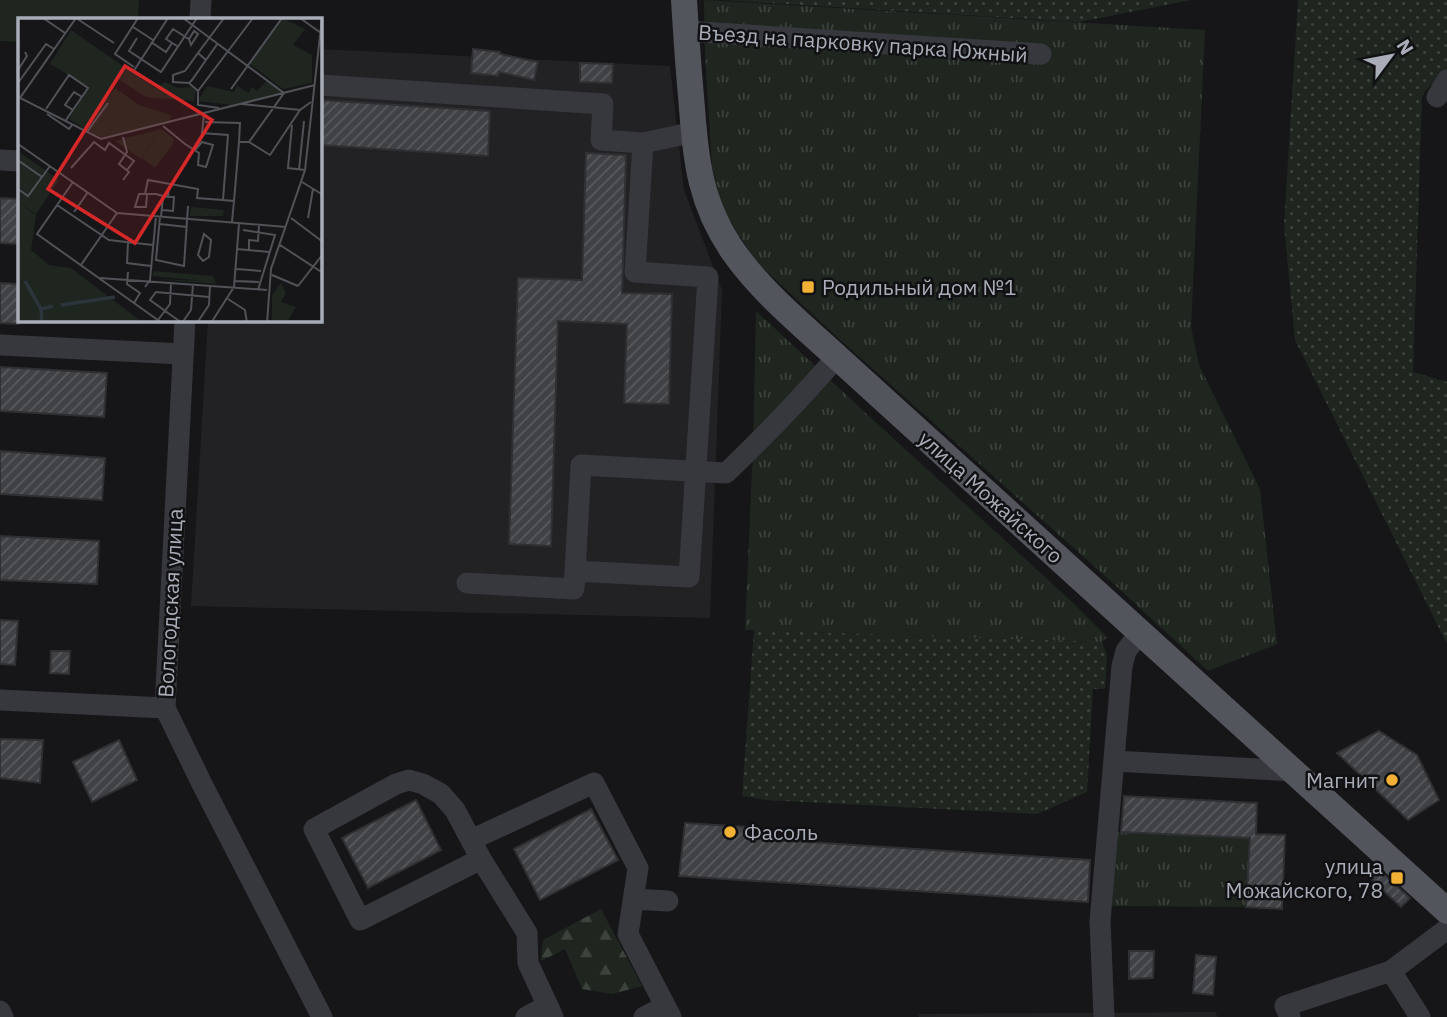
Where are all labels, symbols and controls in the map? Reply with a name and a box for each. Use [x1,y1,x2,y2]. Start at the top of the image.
inset map [18,18,322,322]
street label: Въезд на парковку парка Южный [697,18,1029,68]
north arrow [1356,21,1426,91]
text: N [1392,35,1419,59]
place label: Родильный дом №1 [822,273,1017,301]
marker: Родильный дом №1 [800,279,816,295]
street label: улица Можайского [913,425,1069,569]
street label: Вологодская улица [151,508,189,698]
place label: Магнит [1306,766,1378,794]
marker: Магнит [1384,772,1400,788]
place label: Фасоль [744,818,818,846]
marker: Фасоль [722,824,738,840]
place label: улица Можайского, 78 [1226,852,1383,904]
marker: улица Можайского, 78 [1389,870,1405,886]

